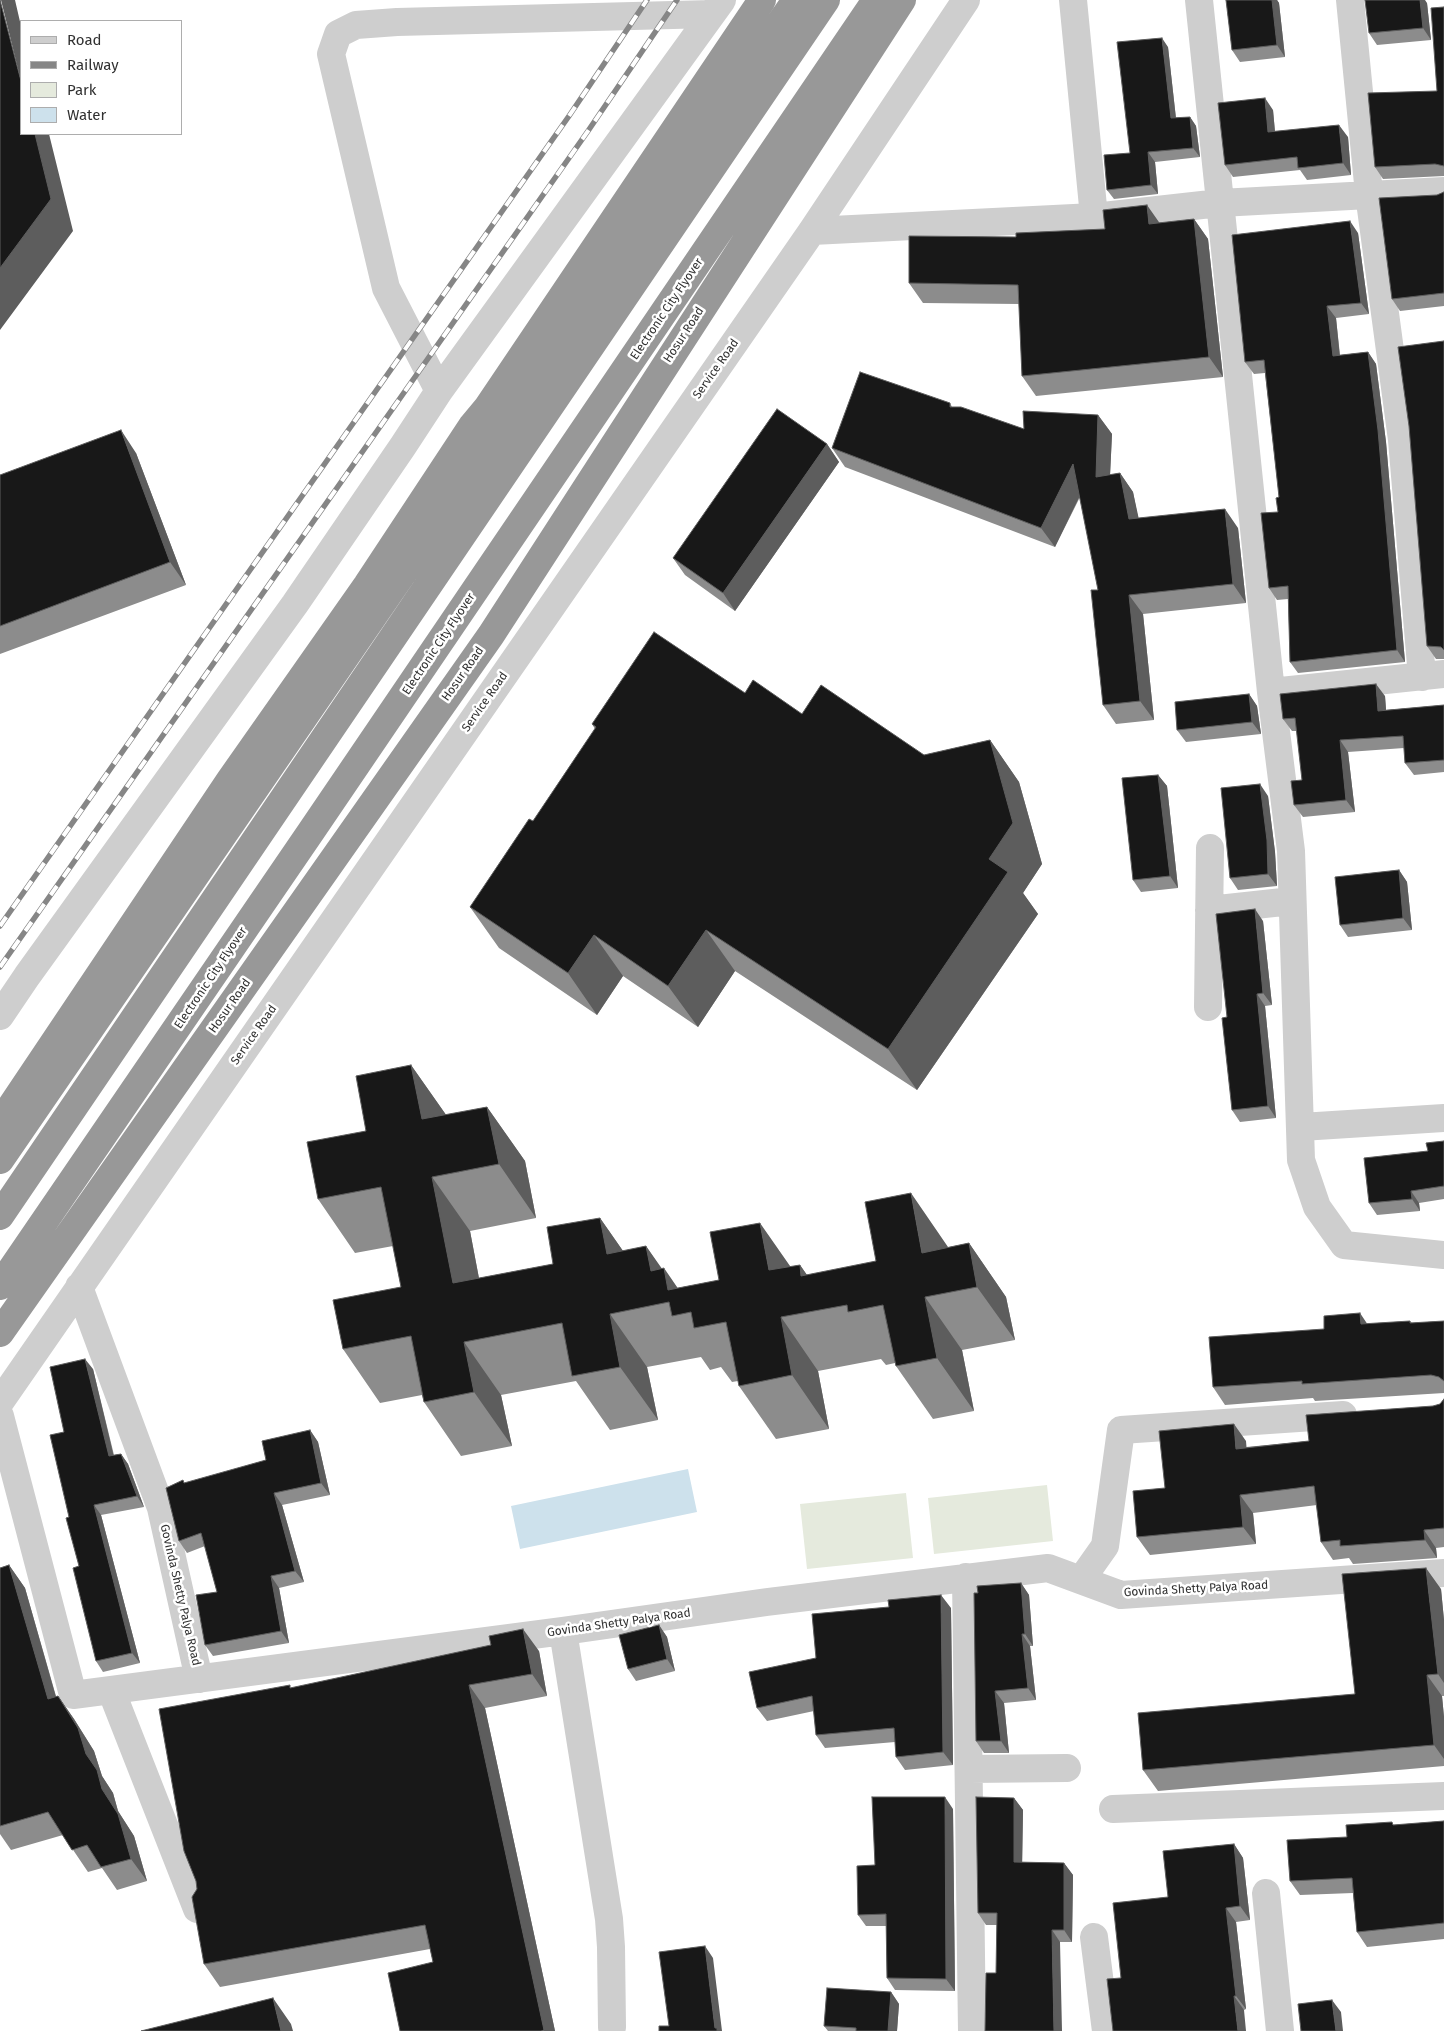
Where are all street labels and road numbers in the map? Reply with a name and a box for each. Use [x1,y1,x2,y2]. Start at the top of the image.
street label: Electronic City Flyover [628,255,706,363]
street label: Hosur Road [661,305,707,365]
street label: Service Road [690,336,742,402]
street label: Electronic City Flyover [400,590,478,698]
street label: Hosur Road [439,644,487,704]
street label: Service Road [459,669,511,735]
street label: Electronic City Flyover [172,924,250,1032]
street label: Hosur Road [206,976,254,1036]
street label: Service Road [228,1002,280,1068]
street label: Govinda Shetty Palya Road [157,1523,203,1667]
street label: Govinda Shetty Palya Road [1123,1578,1269,1600]
street label: Govinda Shetty Palya Road [546,1606,692,1640]

